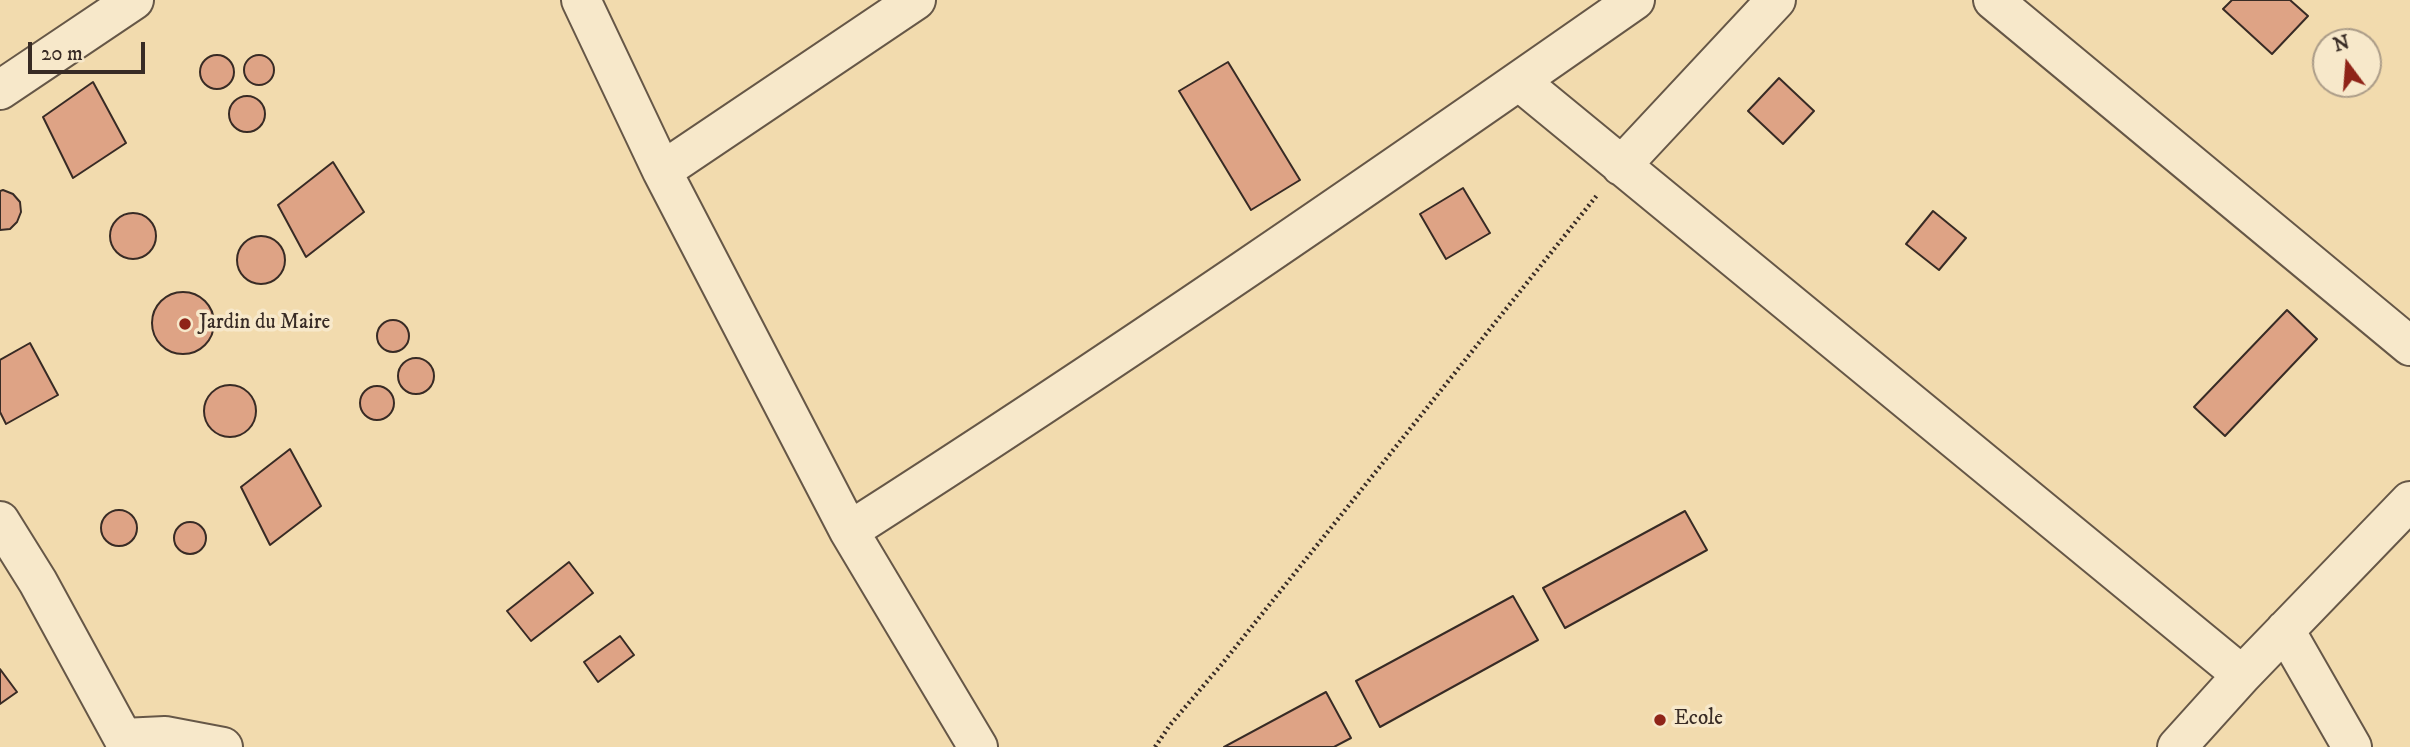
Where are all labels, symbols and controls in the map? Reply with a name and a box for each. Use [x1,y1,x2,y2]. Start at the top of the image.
scale bar [32,28,149,72]
north arrow [2312,28,2382,98]
text: N [2331,31,2352,57]
text: 20 m [41,41,83,67]
place label: Jardin du Maire [199,311,330,337]
marker: Jardin du Maire [177,316,193,332]
place label: Ecole [1674,707,1723,733]
marker: Ecole [1652,712,1668,728]

